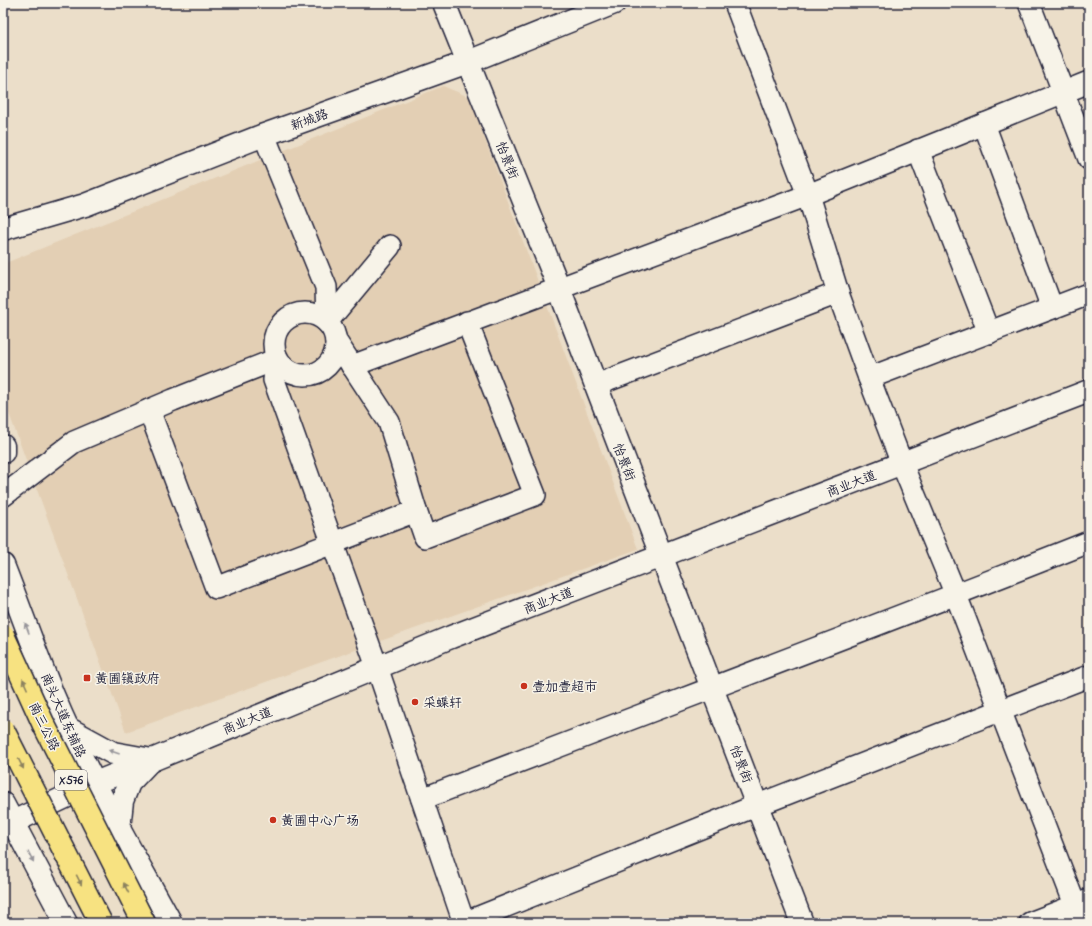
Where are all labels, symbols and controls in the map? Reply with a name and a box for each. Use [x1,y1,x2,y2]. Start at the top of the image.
street label: 新城路 [288,105,331,136]
street label: 怡景街 [490,139,523,182]
street label: 怡景街 [608,441,639,484]
street label: 商业大道 [824,466,879,503]
street label: 商业大道 [521,583,576,620]
one-way arrow [24,622,30,634]
street label: 南头大道东辅路 [35,670,90,761]
place label: 黄圃镇政府 [95,670,160,689]
marker: 黄圃镇政府 [82,673,92,683]
one-way arrow [22,678,28,689]
place label: 壹加壹超市 [532,678,597,697]
marker: 壹加壹超市 [519,681,529,691]
place label: 采蝶轩 [423,694,462,713]
marker: 采蝶轩 [410,697,420,707]
street label: 南三公路 [24,699,64,754]
street label: 商业大道 [220,703,275,740]
street label: 怡景街 [725,743,756,786]
one-way arrow [107,748,119,754]
one-way arrow [17,759,24,770]
road number: X576 [55,770,87,790]
place label: 黄圃中心广场 [281,812,359,831]
marker: 黄圃中心广场 [268,815,278,825]
one-way arrow [28,851,35,863]
one-way arrow [76,875,82,886]
one-way arrow [123,882,129,894]

